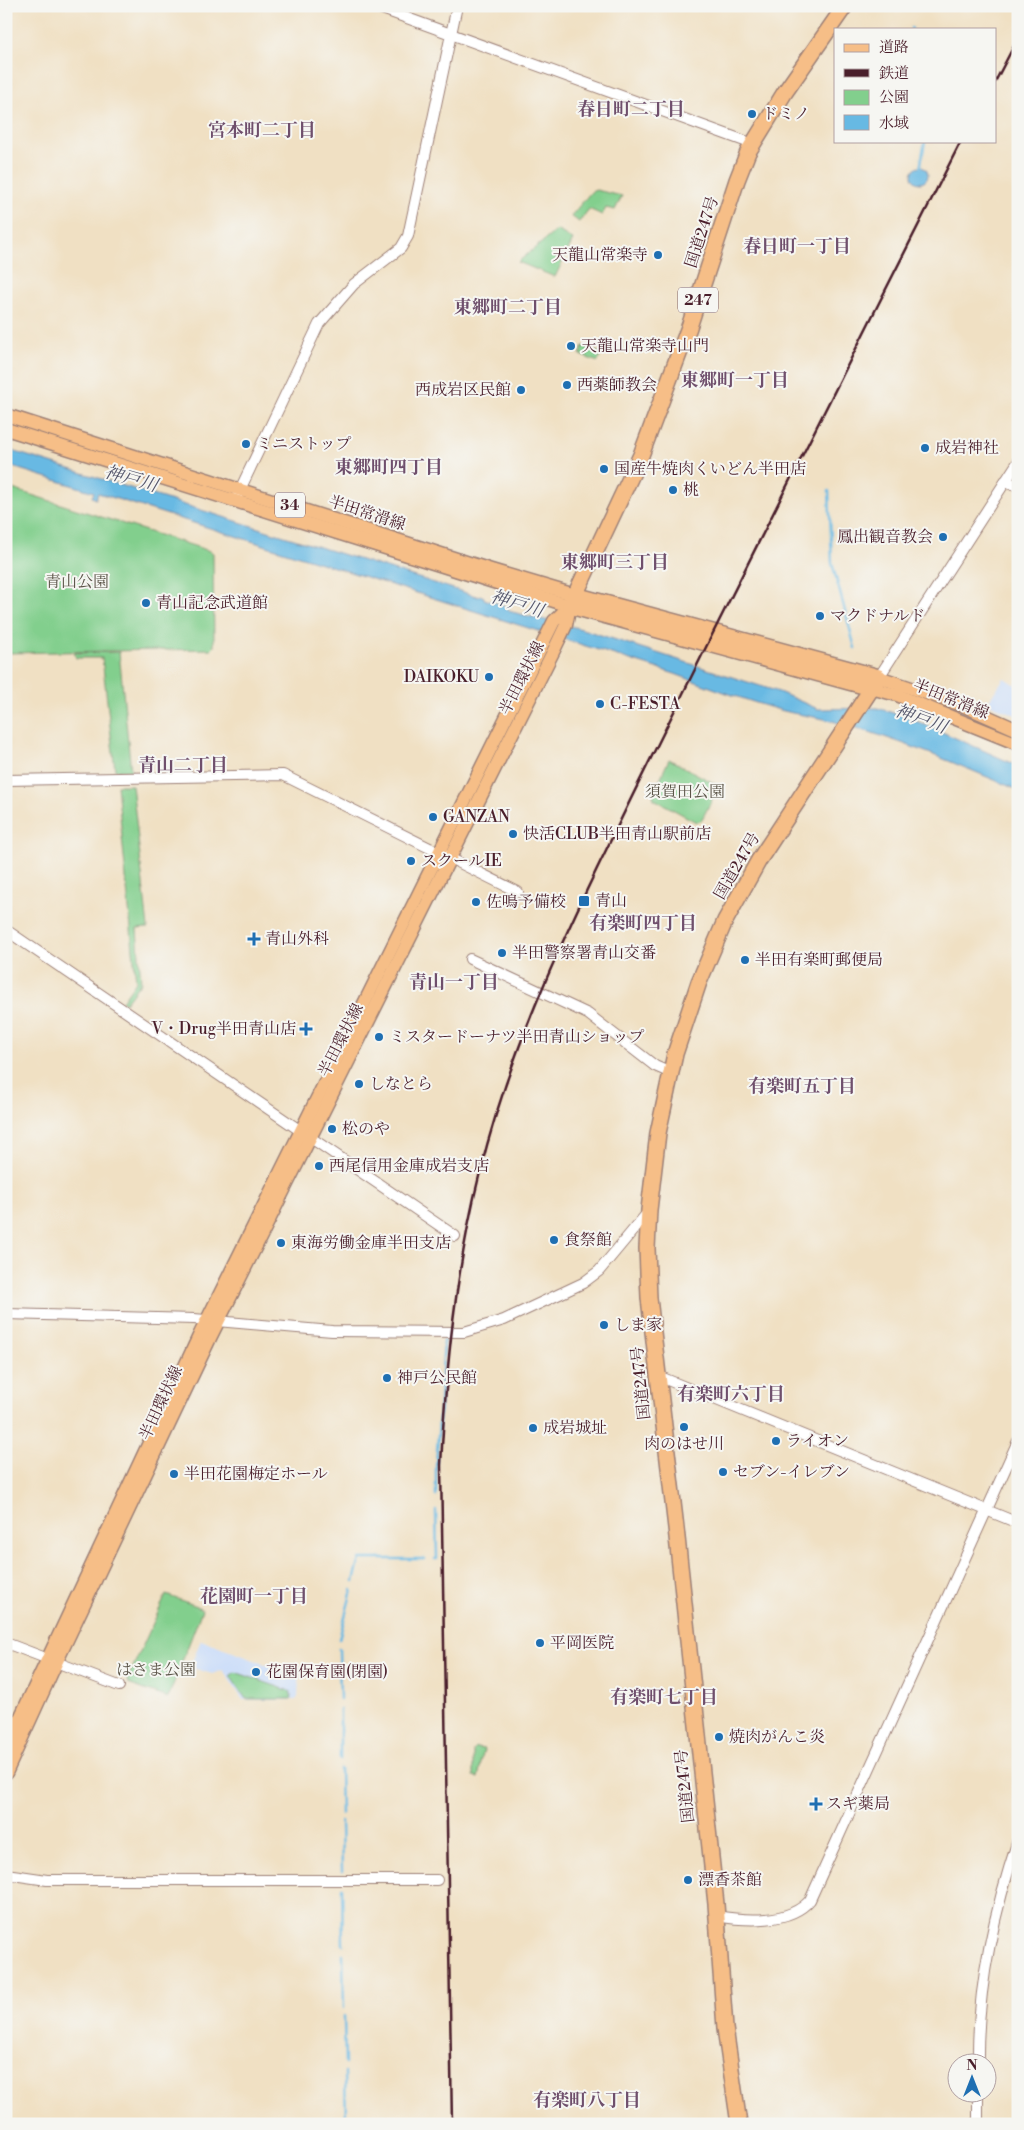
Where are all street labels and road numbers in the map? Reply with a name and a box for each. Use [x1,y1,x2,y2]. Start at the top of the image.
street label: 国道247号 [681,194,723,270]
road number: 247 [678,288,718,312]
street label: 半田常滑線 [326,491,408,535]
road number: 34 [275,492,305,518]
street label: 半田環状線 [495,638,549,718]
street label: 半田常滑線 [910,675,992,723]
street label: 国道247号 [710,829,764,903]
street label: 半田環状線 [314,1000,368,1080]
street label: 国道247号 [627,1345,655,1421]
street label: 半田環状線 [135,1363,187,1443]
street label: 国道247号 [671,1748,699,1824]

